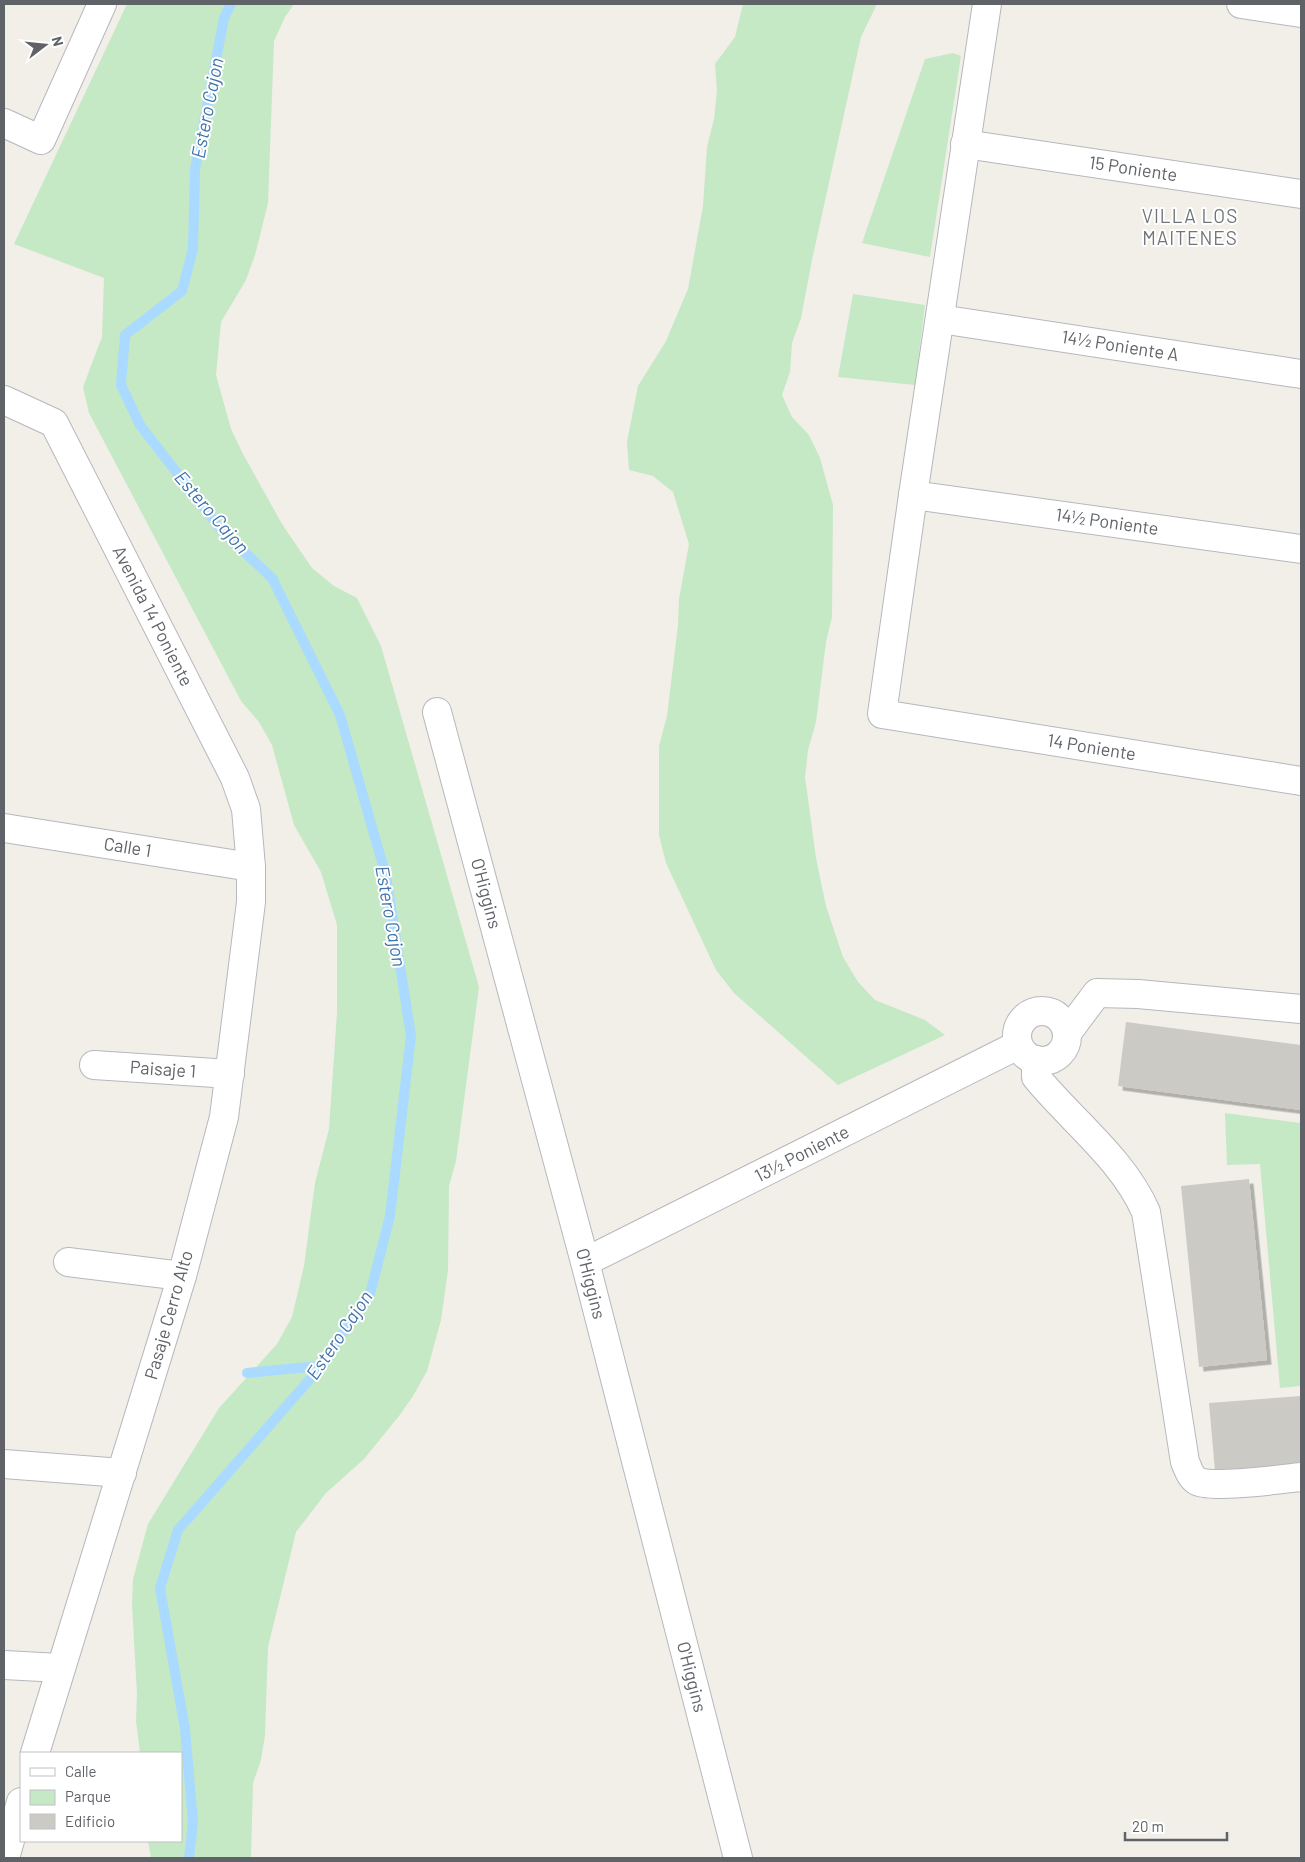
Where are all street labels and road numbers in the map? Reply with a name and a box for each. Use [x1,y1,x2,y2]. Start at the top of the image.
street label: 15 Poniente [1088,151,1179,185]
street label: 14½ Poniente A [1060,325,1180,365]
street label: 14½ Poniente [1054,503,1160,539]
street label: Avenida 14 Poniente [108,542,198,690]
street label: 14 Poniente [1046,729,1138,764]
street label: Calle 1 [102,832,153,861]
street label: O'Higgins [467,856,507,931]
street label: Paisaje 1 [129,1055,197,1082]
street label: 13½ Poniente [751,1120,852,1186]
street label: O'Higgins [572,1246,611,1321]
street label: Pasaje Cerro Alto [139,1248,197,1382]
street label: O'Higgins [673,1639,712,1714]

